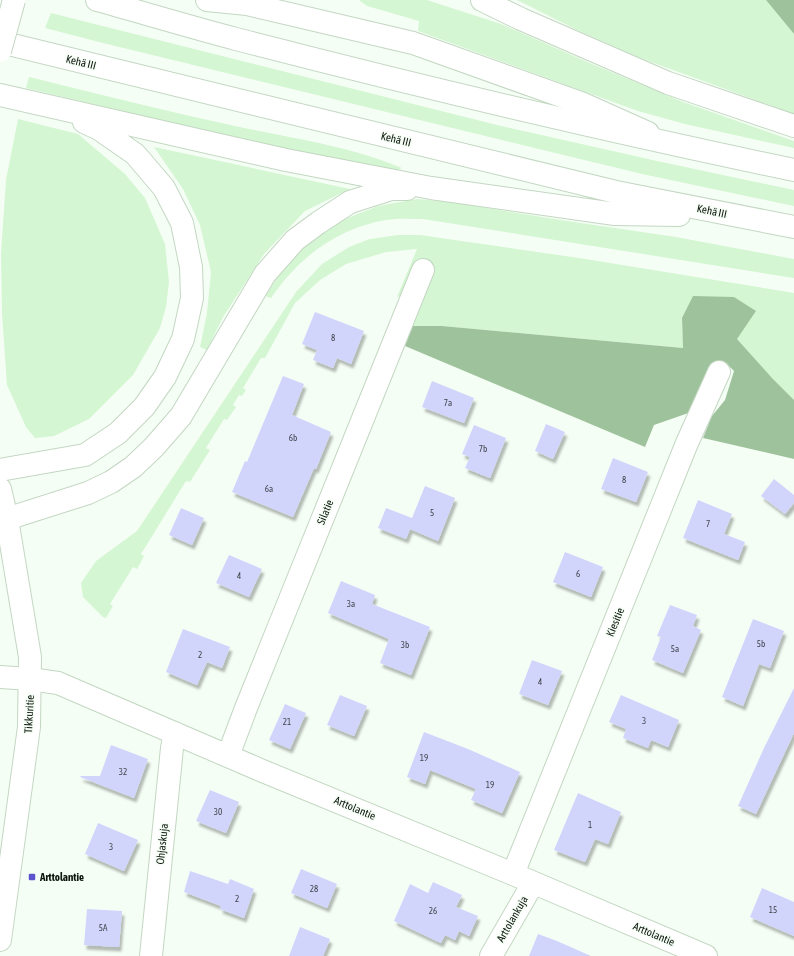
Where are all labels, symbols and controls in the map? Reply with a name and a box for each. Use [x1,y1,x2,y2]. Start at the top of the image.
street label: Kehä III [65,52,97,72]
street label: Kehä III [380,129,412,149]
street label: Kehä III [696,202,728,220]
house number: 8 [331,333,335,343]
house number: 7a [444,398,452,408]
house number: 6b [289,433,297,443]
house number: 7b [479,444,487,454]
house number: 8 [622,475,626,485]
house number: 6a [265,484,273,494]
street label: Silatie [315,498,335,526]
house number: 5 [430,508,434,518]
house number: 7 [706,519,710,529]
house number: 6 [576,569,580,579]
house number: 4 [237,571,241,581]
house number: 3a [347,599,355,609]
street label: Kiesitie [604,606,626,638]
house number: 5b [757,639,765,649]
house number: 3b [401,640,409,650]
house number: 5a [671,644,679,654]
house number: 2 [198,650,202,660]
house number: 4 [538,677,542,687]
street label: Tikkuritie [22,694,36,734]
house number: 3 [642,716,646,726]
house number: 21 [283,717,291,727]
house number: 19 [420,753,428,763]
house number: 32 [119,767,127,777]
house number: 19 [486,780,494,790]
street label: Arttolantie [332,794,378,822]
house number: 30 [214,807,222,817]
house number: 1 [588,820,592,830]
street label: Ohjaskuja [154,823,170,865]
house number: 3 [109,842,113,852]
place label: Arttolantie [39,871,84,883]
marker: Arttolantie [27,872,37,882]
house number: 28 [310,884,318,894]
house number: 2 [235,894,239,904]
street label: Arttolankuja [494,894,530,944]
house number: 15 [769,905,777,915]
house number: 26 [429,906,437,916]
street label: Arttolantie [631,920,677,948]
house number: 5A [99,923,108,933]

